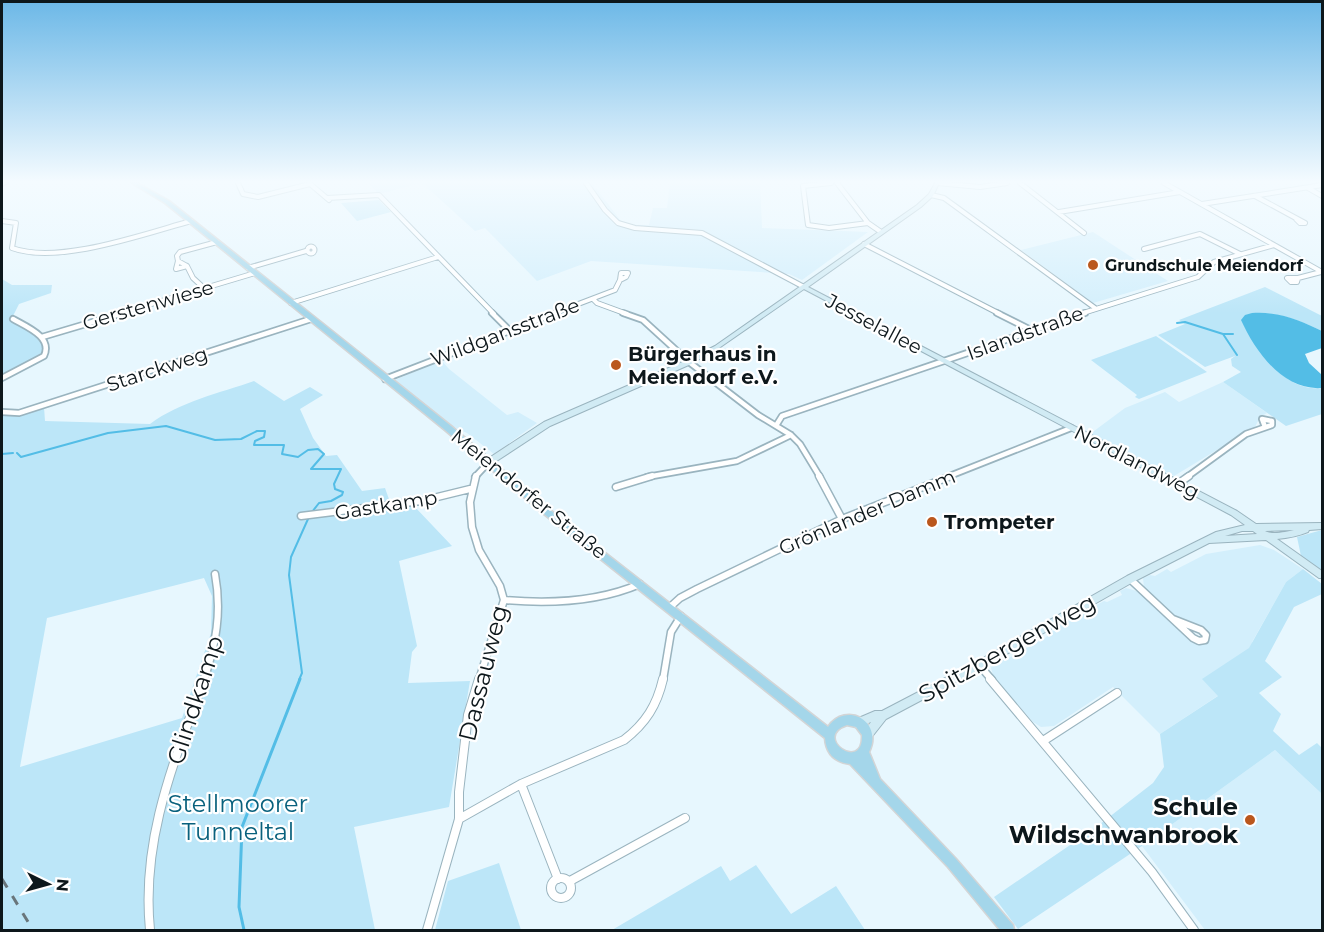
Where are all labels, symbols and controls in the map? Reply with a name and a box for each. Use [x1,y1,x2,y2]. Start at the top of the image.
place label: Grundschule Meiendorf [1105,256,1304,275]
marker: Grundschule Meiendorf [1086,258,1100,272]
street label: Gerstenwiese [80,275,216,335]
street label: Jesselallee [821,288,926,359]
street label: Wildgansstraße [427,293,583,371]
street label: Islandstraße [963,301,1087,365]
street label: Starckweg [103,341,211,397]
place label: Bürgerhaus in Meiendorf e.V. [628,342,778,389]
marker: Bürgerhaus in Meiendorf e.V. [609,358,623,372]
street label: Nordlandweg [1070,420,1204,504]
street label: Meiendorfer Straße [446,424,612,564]
street label: Grönlander Damm [775,464,959,560]
street label: Gastkamp [333,485,439,525]
place label: Trompeter [944,510,1055,534]
marker: Trompeter [925,515,939,529]
street label: Spitzbergenweg [913,587,1101,709]
street label: Dassauweg [452,602,514,744]
street label: Glindkamp [161,632,229,768]
park label: Stellmoorer Tunneltal [168,789,308,846]
place label: Schule Wildschwanbrook [1009,792,1238,849]
marker: Schule Wildschwanbrook [1243,813,1257,827]
north arrow [18,854,78,914]
text: N [52,878,72,893]

